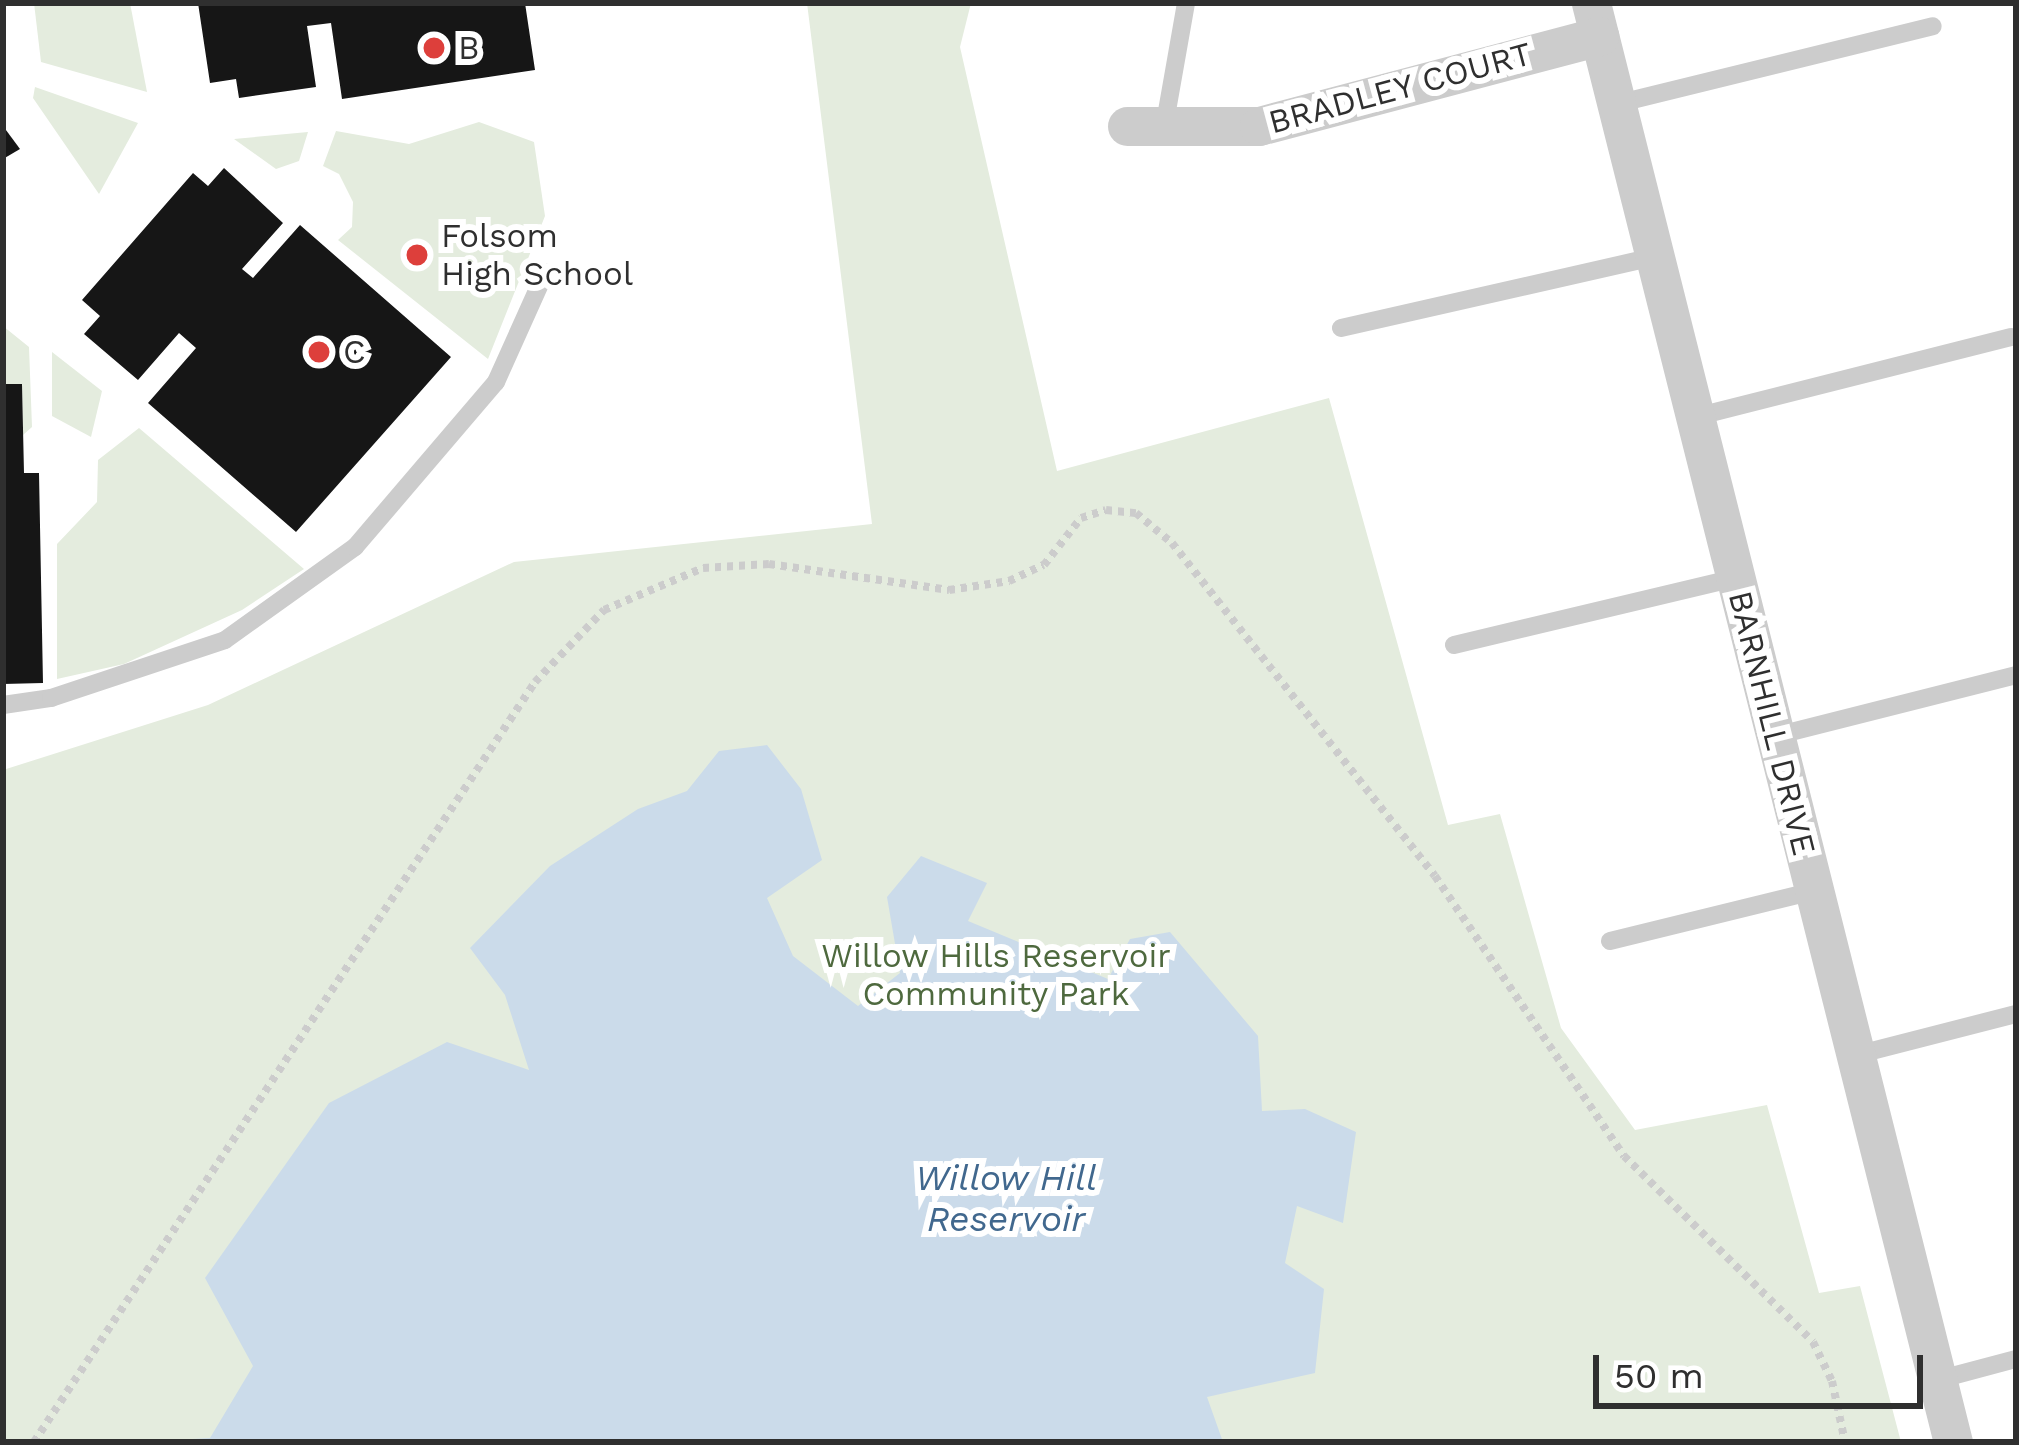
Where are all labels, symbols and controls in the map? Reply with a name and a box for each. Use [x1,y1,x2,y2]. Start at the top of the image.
place label: B [458,28,480,68]
street label: BRADLEY COURT [1264,34,1536,142]
marker: B [421,35,447,61]
place label: Folsom High School [441,216,633,294]
marker: Folsom High School [404,242,430,268]
place label: C [343,332,366,372]
marker: C [306,339,332,365]
street label: BARNHILL DRIVE [1720,586,1824,860]
park label: Willow Hills Reservoir Community Park [821,936,1171,1014]
water label: Willow Hill Reservoir [915,1156,1097,1241]
scale bar [1599,1331,1929,1405]
text: 50 m [1614,1355,1704,1397]

